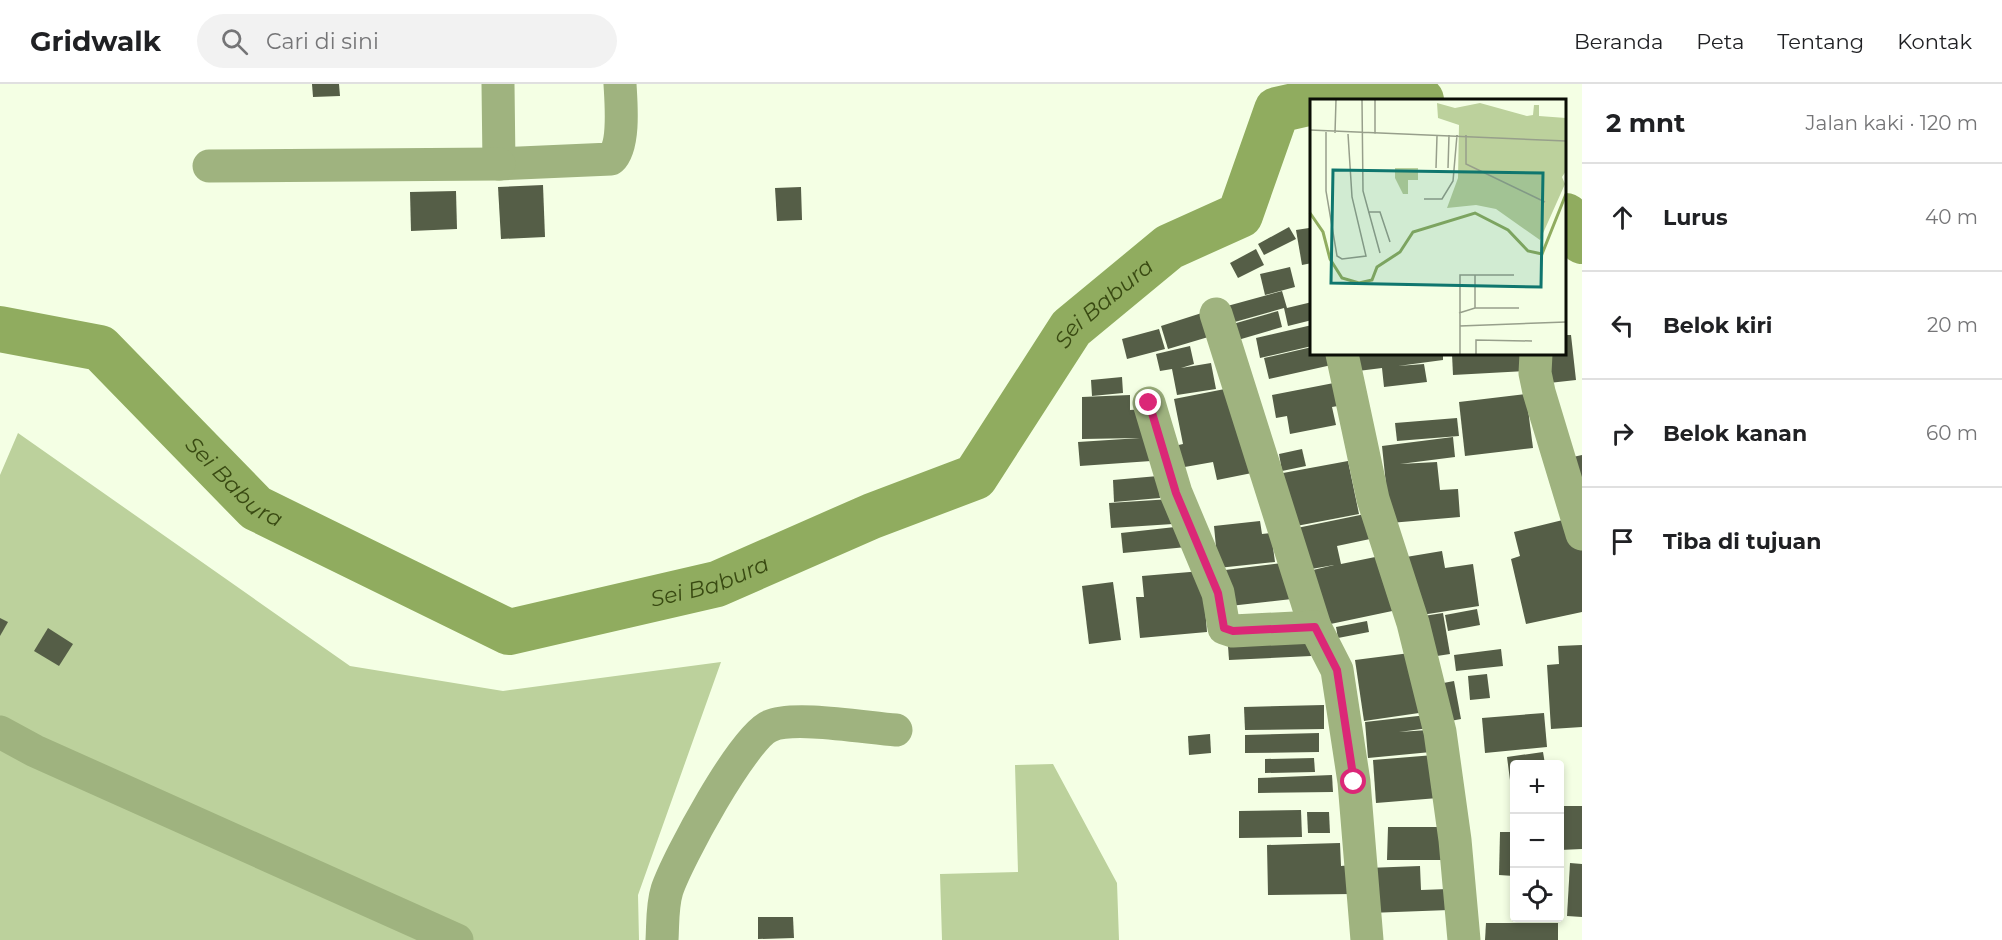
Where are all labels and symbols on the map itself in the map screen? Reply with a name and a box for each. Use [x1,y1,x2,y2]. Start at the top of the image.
inset map [1310,99,1567,356]
water label: Sei Babura [1048,252,1159,353]
route end [1135,389,1161,415]
water label: Sei Babura [180,431,287,533]
water label: Sei Babura [648,549,773,612]
route start [1340,768,1366,794]

